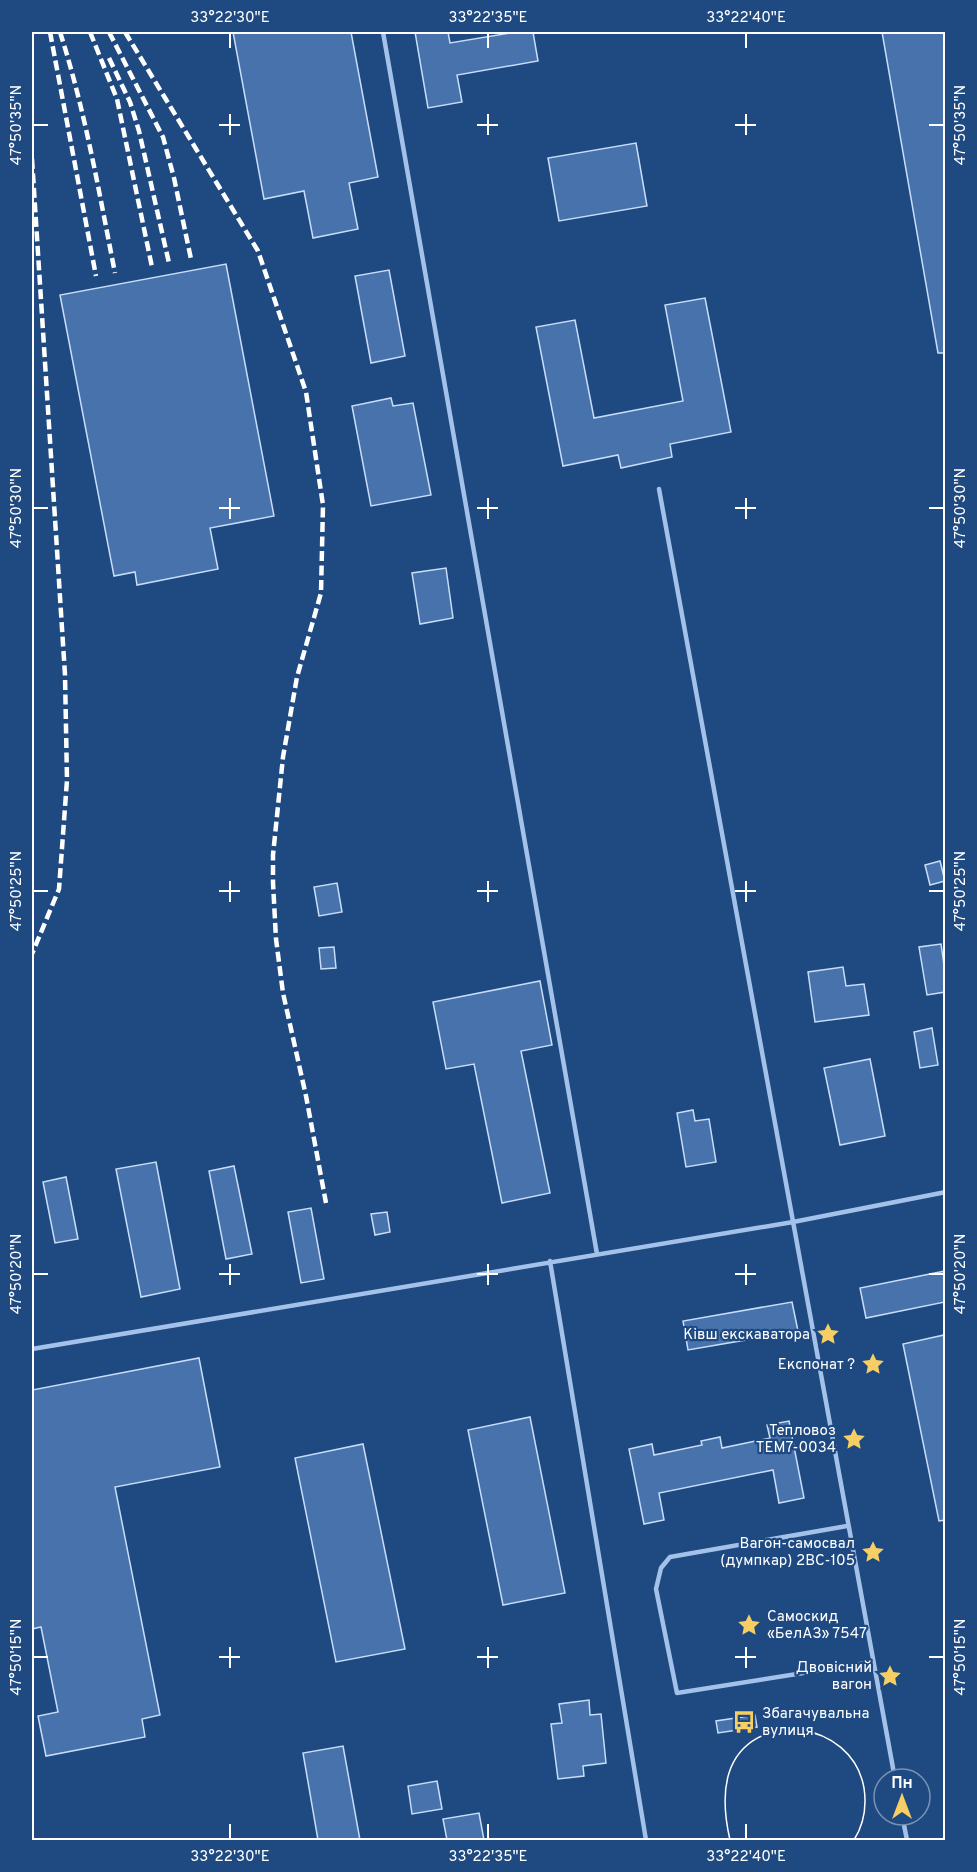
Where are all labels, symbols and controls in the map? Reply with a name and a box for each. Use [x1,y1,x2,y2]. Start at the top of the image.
text: 33°22'30"E [190,9,270,28]
text: 33°22'35"E [448,9,528,28]
text: 33°22'40"E [706,9,786,28]
text: 47°50'35"N [8,85,27,165]
text: 47°50'35"N [952,85,971,165]
text: 47°50'30"N [8,468,27,548]
text: 47°50'30"N [952,468,971,548]
text: 47°50'25"N [8,851,27,931]
text: 47°50'25"N [952,851,971,931]
text: 47°50'20"N [8,1234,27,1314]
text: 47°50'20"N [952,1234,971,1314]
place icon: Ківш екскаватора [815,1321,841,1347]
place label: Ківш екскаватора [683,1326,810,1345]
place icon: Експонат ? [860,1351,886,1377]
place label: Експонат ? [778,1356,855,1375]
place label: Тепловоз ТЕМ7-0034 [756,1422,836,1458]
place icon: Тепловоз ТЕМ7-0034 [841,1426,867,1452]
place label: Вагон-самосвал (думпкар) 2ВС-105 [720,1535,855,1571]
place icon: Вагон-самосвал (думпкар) 2ВС-105 [860,1539,886,1565]
place label: Самоскид «БелАЗ» 7547 [767,1608,867,1644]
place icon: Самоскид «БелАЗ» 7547 [736,1612,762,1638]
text: 47°50'15"N [8,1619,27,1695]
text: 47°50'15"N [952,1619,971,1695]
place label: Двовісний вагон [796,1659,872,1695]
place icon: Двовісний вагон [877,1663,903,1689]
place label: Збагачувальна вулиця [762,1705,869,1741]
bus stop icon: Збагачувальна вулиця [731,1709,757,1735]
north arrow [872,1767,932,1827]
text: Пн [891,1774,913,1794]
text: 33°22'30"E [190,1848,270,1867]
text: 33°22'35"E [448,1848,528,1867]
text: 33°22'40"E [706,1848,786,1867]

